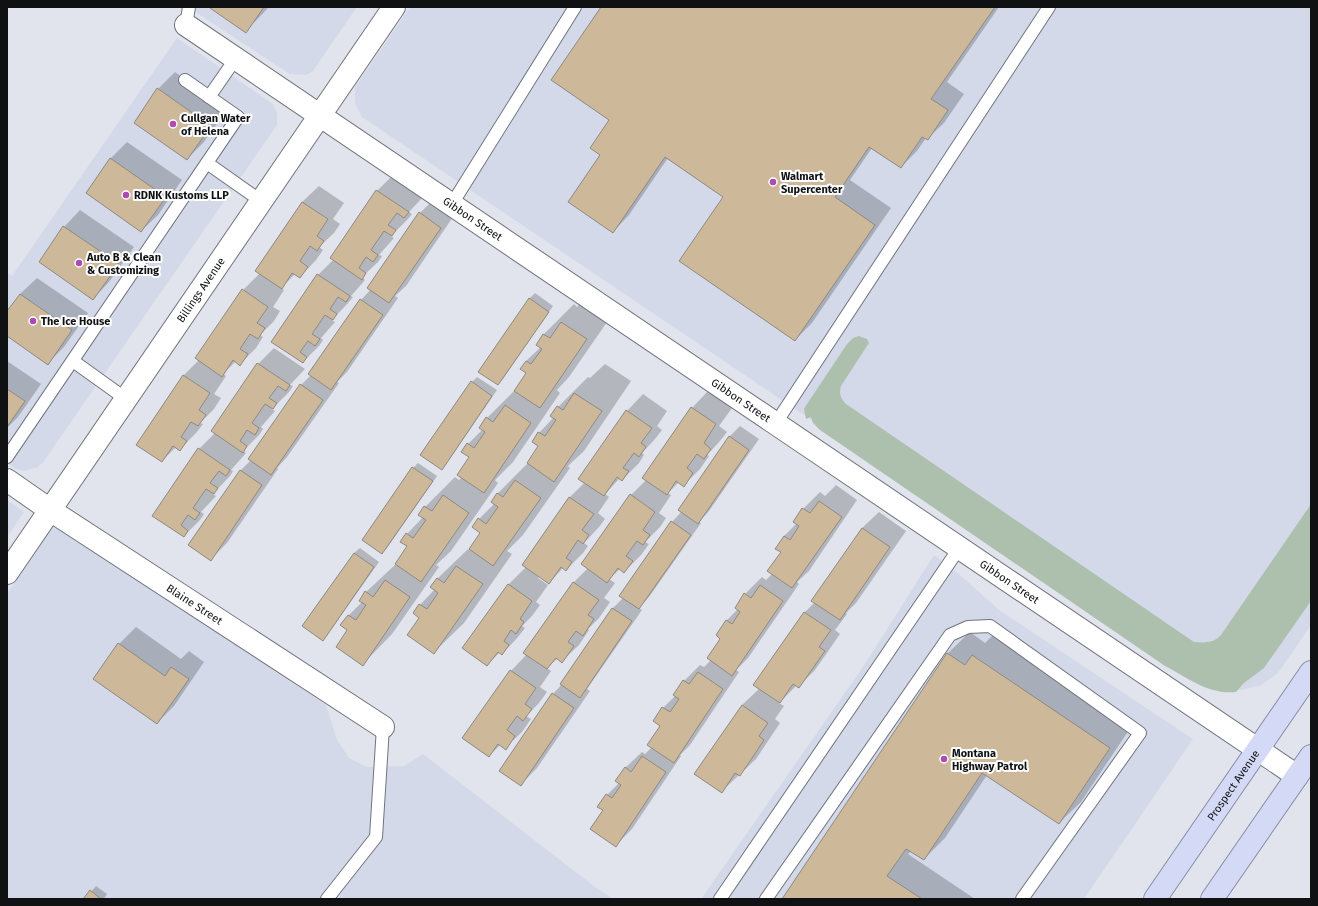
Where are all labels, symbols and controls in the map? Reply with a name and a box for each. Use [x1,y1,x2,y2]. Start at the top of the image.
place label: Cullgan Water of Helena [181,112,251,138]
marker: Cullgan Water of Helena [168,119,178,129]
place label: Walmart Supercenter [781,170,843,196]
marker: Walmart Supercenter [768,177,778,187]
place label: RDNK Kustoms LLP [134,189,229,202]
marker: RDNK Kustoms LLP [121,190,131,200]
street label: Gibbon Street [440,195,505,244]
place label: Auto B & Clean & Customizing [86,251,161,277]
street label: Billings Avenue [174,255,228,325]
marker: Auto B & Clean & Customizing [74,258,84,268]
place label: The Ice House [41,315,110,328]
marker: The Ice House [28,316,38,326]
street label: Gibbon Street [709,376,773,425]
street label: Gibbon Street [977,557,1041,607]
street label: Blaine Street [164,582,225,628]
place label: Montana Highway Patrol [952,747,1028,773]
street label: Prospect Avenue [1205,748,1262,823]
marker: Montana Highway Patrol [939,754,949,764]

